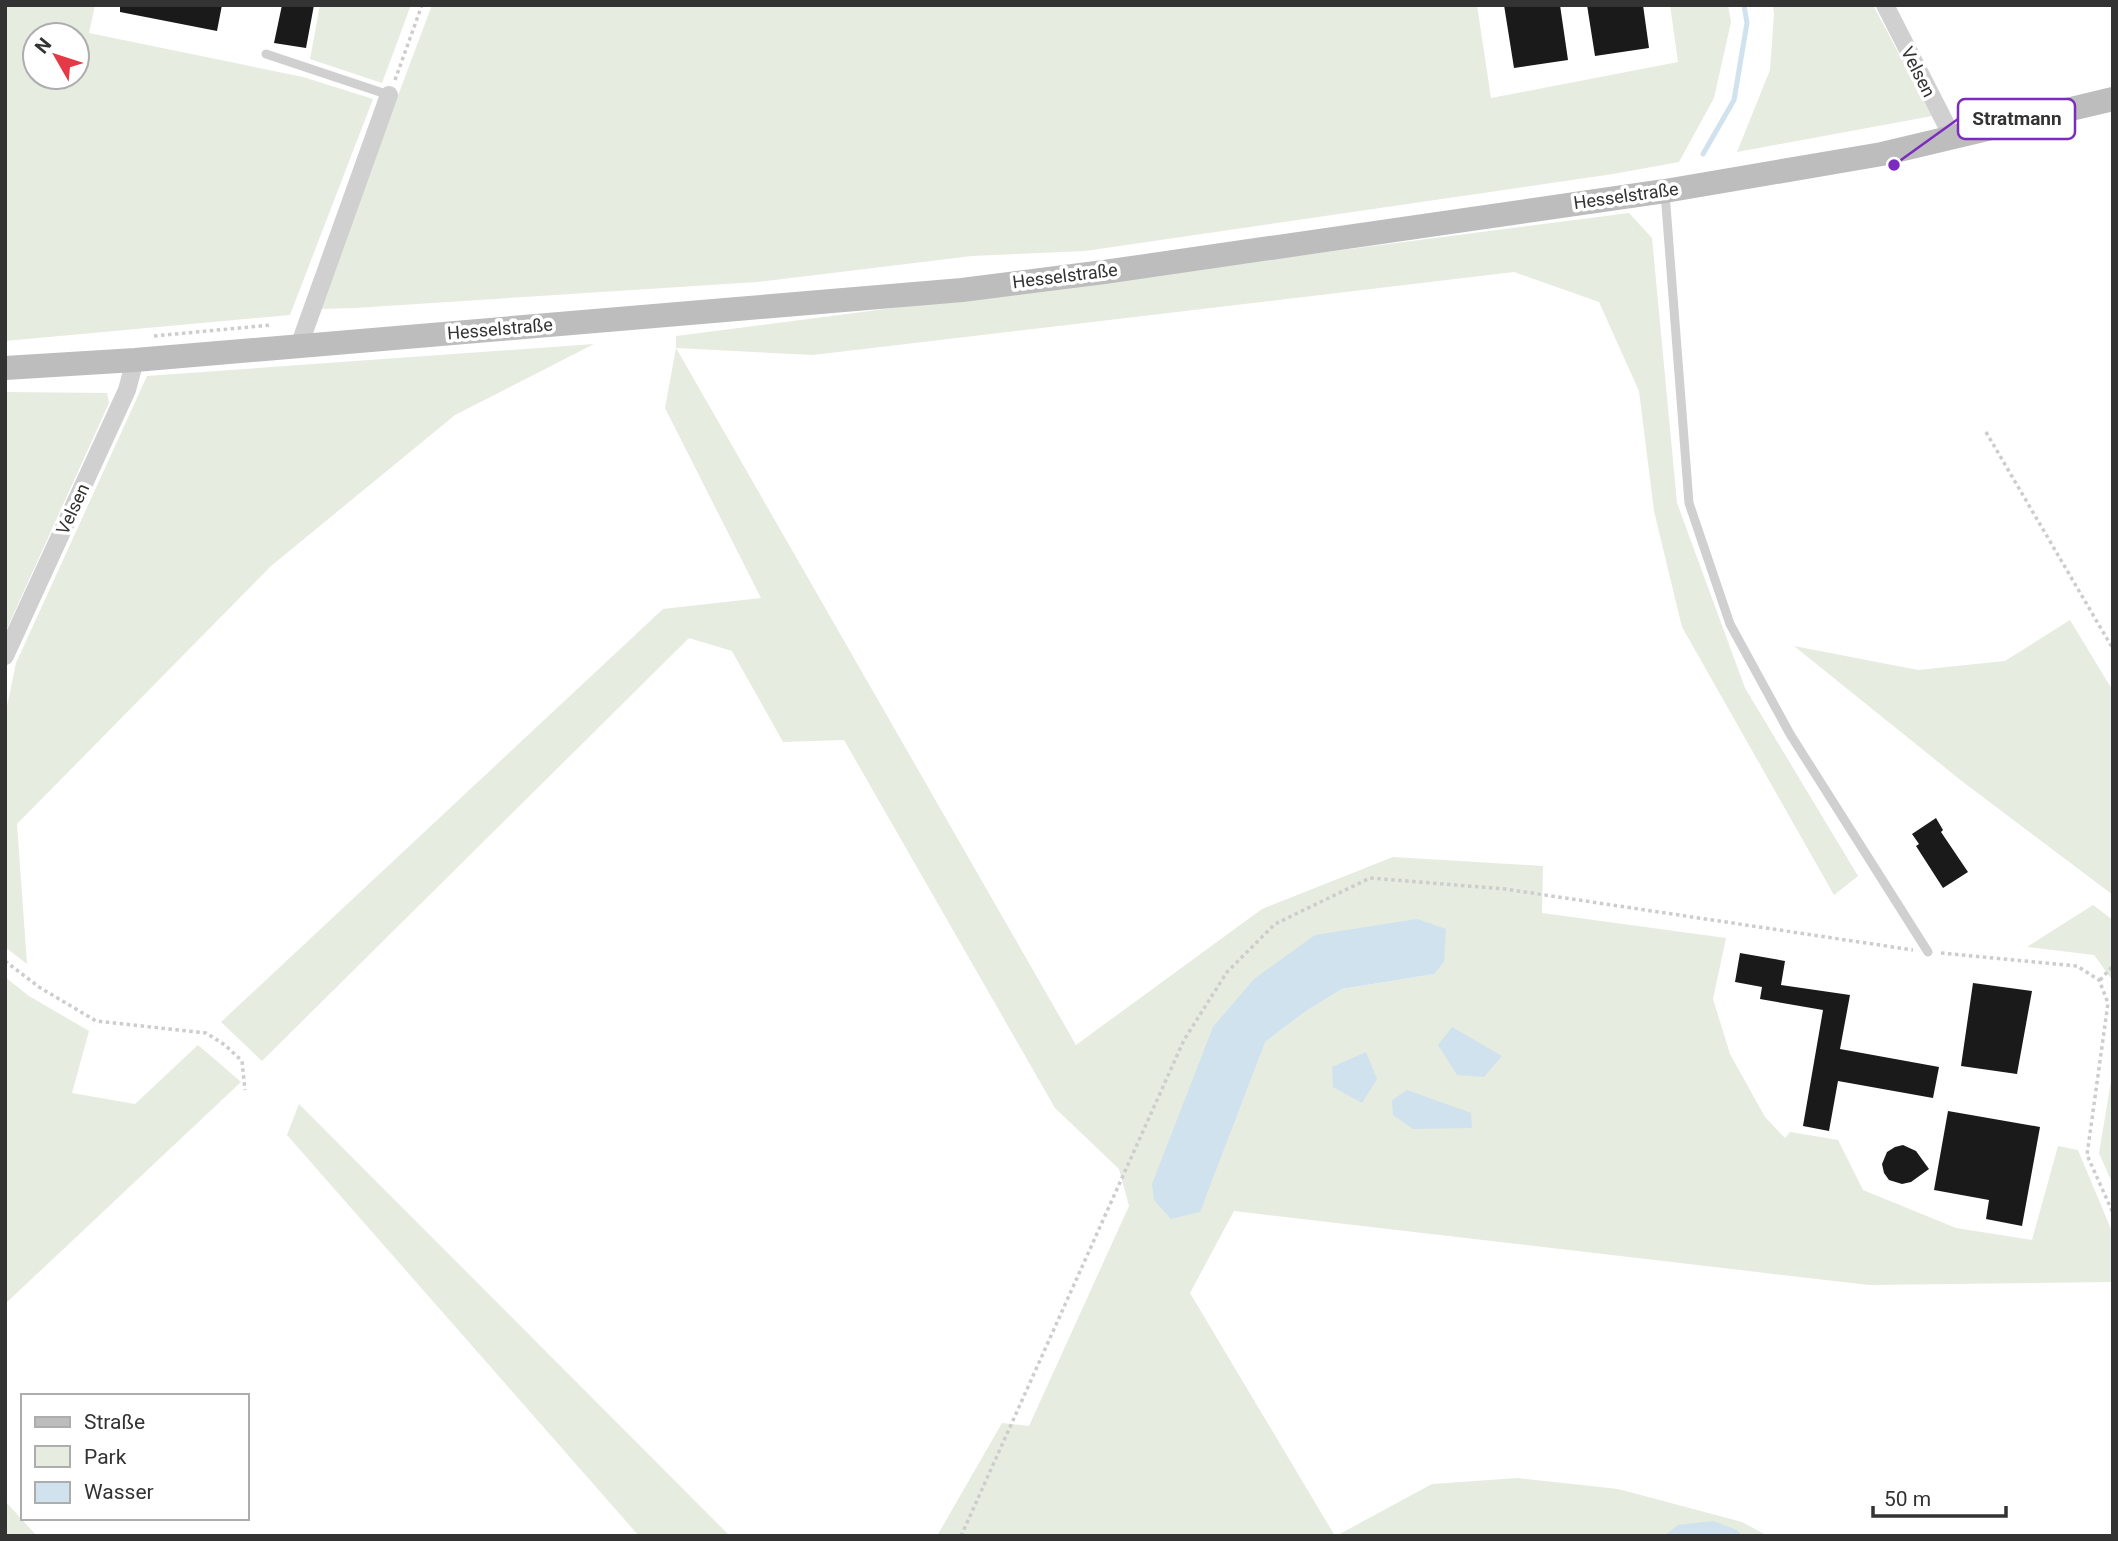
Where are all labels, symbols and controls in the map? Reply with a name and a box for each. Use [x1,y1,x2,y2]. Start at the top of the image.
north arrow [21,21,91,91]
text: N [30,33,56,58]
street label: Velsen [1897,43,1940,100]
callout: Stratmann [1958,99,2075,139]
text: Stratmann [1972,107,2062,130]
street label: Hesselstraße [1572,178,1680,213]
street label: Hesselstraße [1011,259,1119,292]
street label: Hesselstraße [446,313,554,344]
street label: Velsen [52,480,93,538]
legend [21,1394,248,1520]
text: Straße [84,1410,145,1434]
text: Park [84,1445,127,1469]
scale bar [1873,1474,2006,1518]
text: Wasser [84,1480,154,1504]
text: 50 m [1884,1487,1931,1511]

